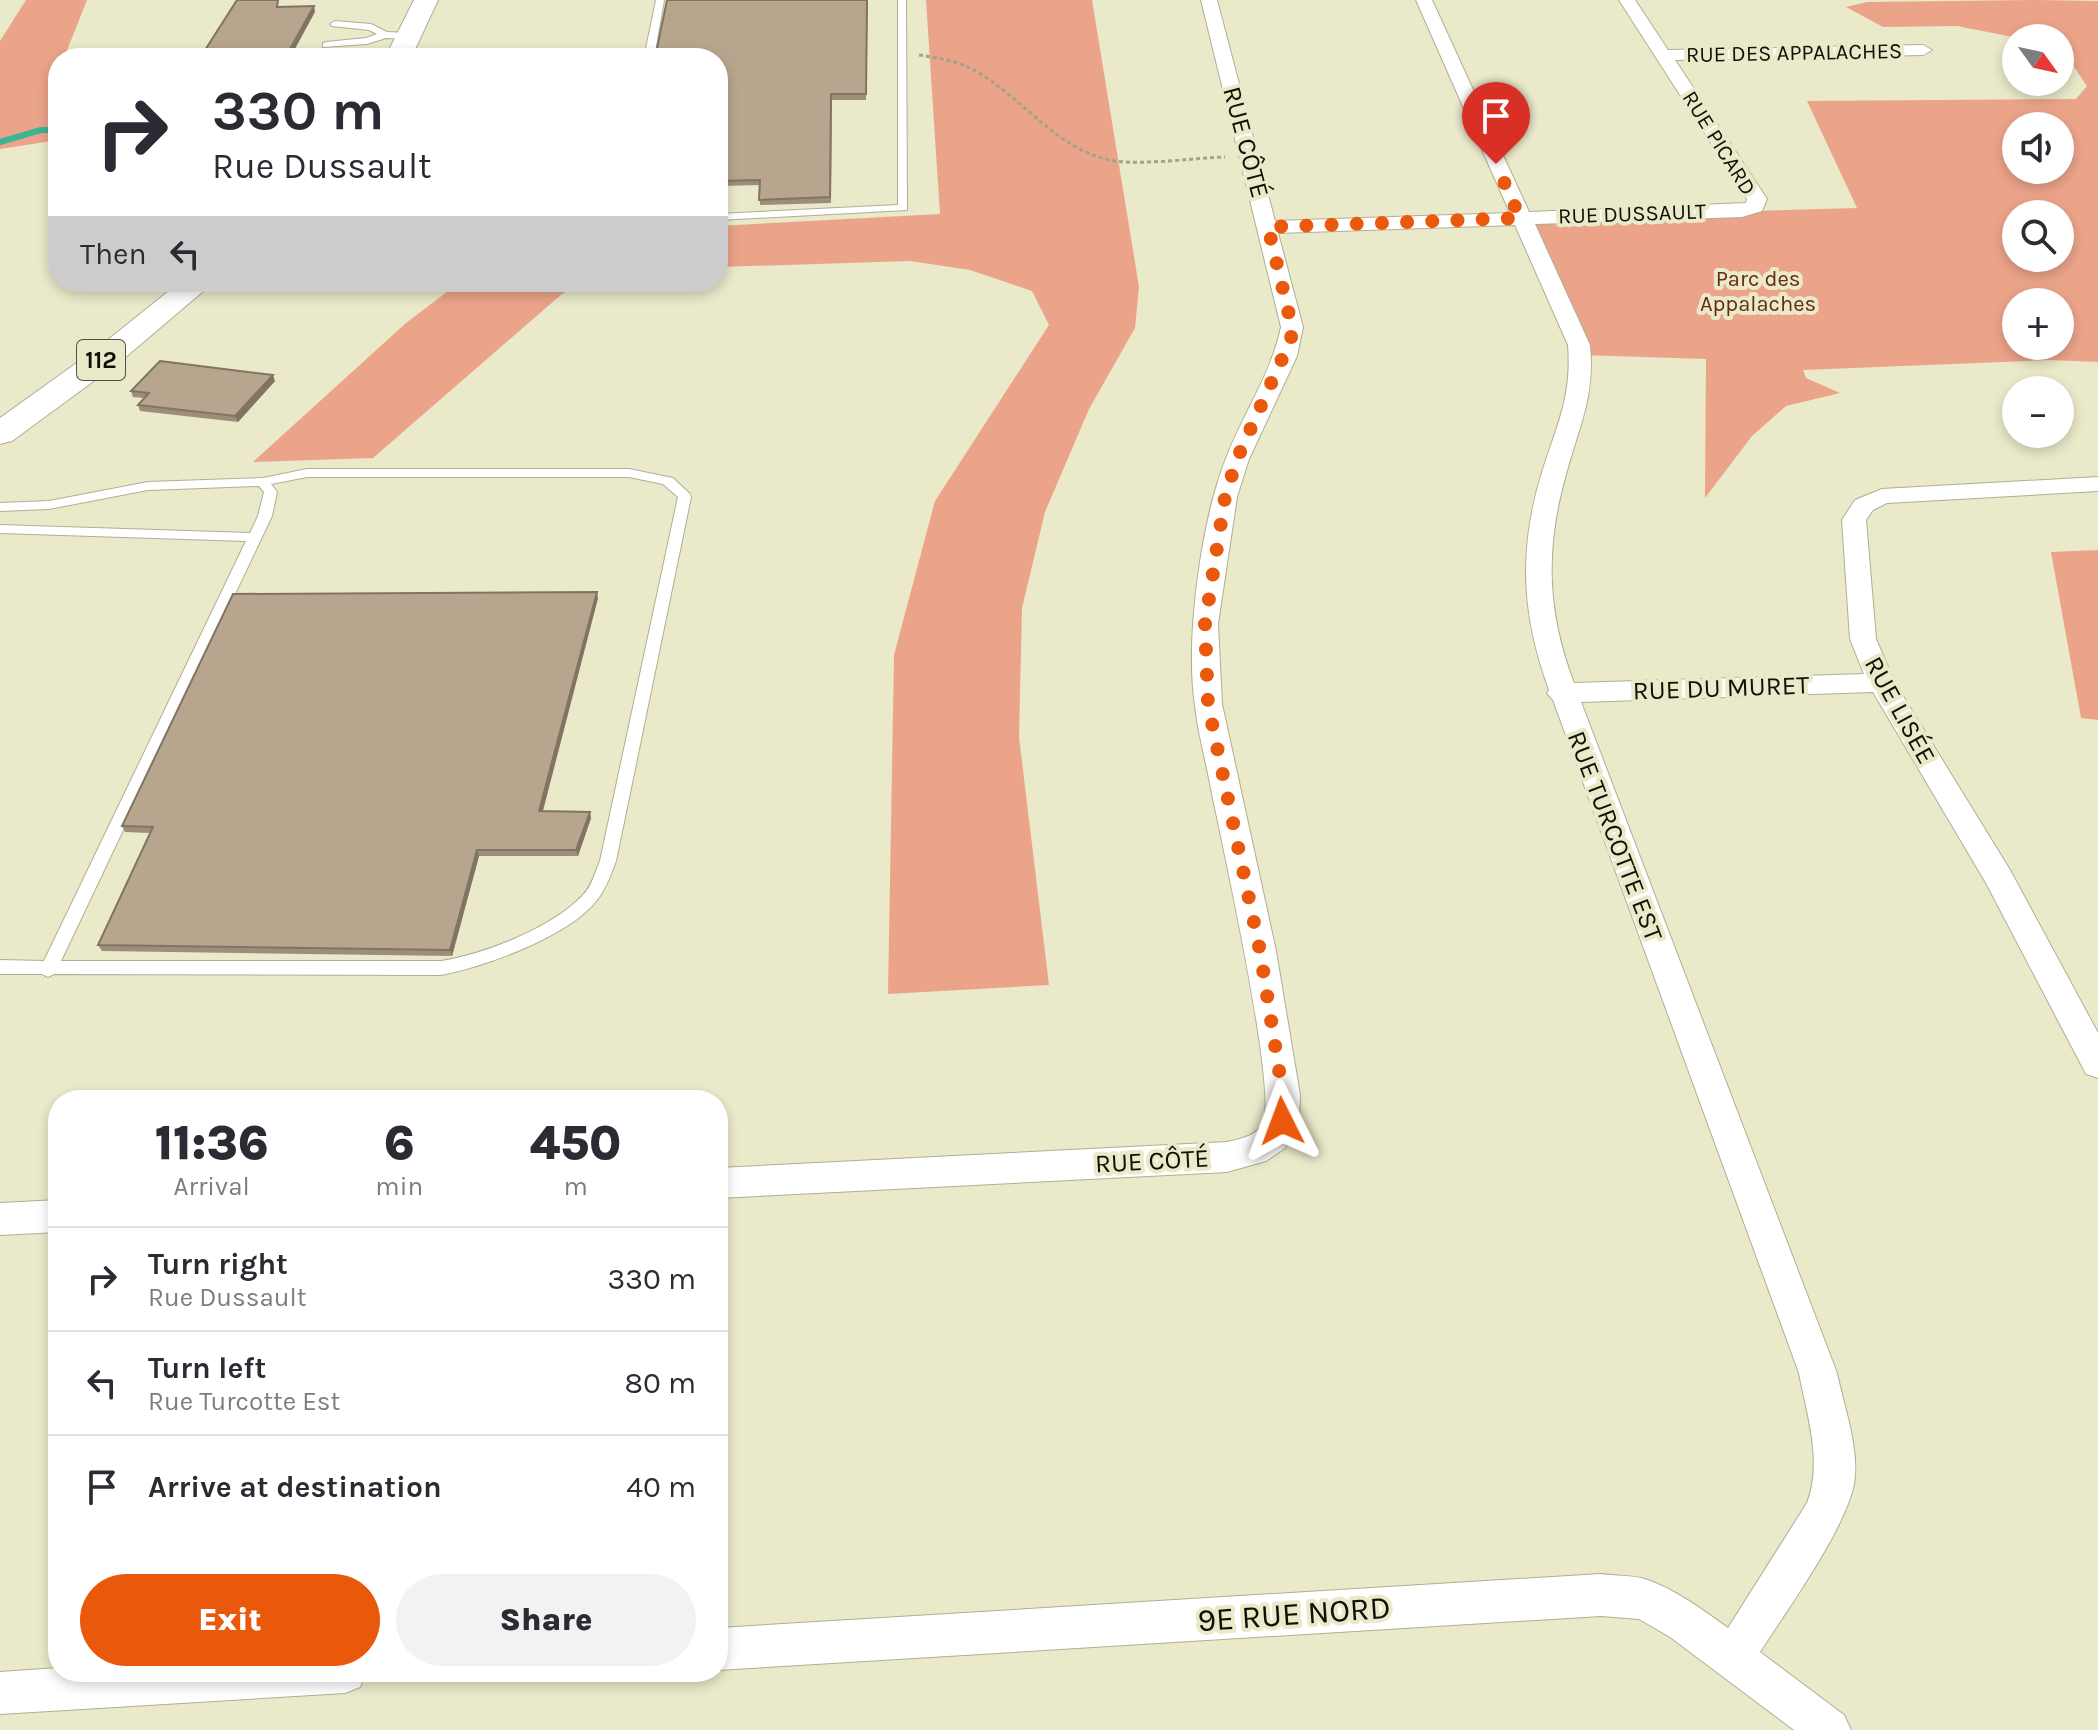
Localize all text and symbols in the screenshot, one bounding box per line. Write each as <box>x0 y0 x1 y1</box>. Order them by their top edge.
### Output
north arrow <box>2002 24 2074 96</box>
map controls <box>2002 24 2074 448</box>
street label: RUE DES APPALACHES <box>1686 38 1902 68</box>
text: 330 m <box>212 78 384 143</box>
icon: right <box>80 80 184 184</box>
pin <box>1462 82 1530 164</box>
street label: RUE CÔTÉ <box>1216 83 1277 201</box>
street label: RUE PICARD <box>1677 86 1761 200</box>
icon: arrive <box>1474 94 1518 138</box>
button: sound <box>2002 112 2074 184</box>
text: Rue Dussault <box>212 145 432 187</box>
street label: RUE DUSSAULT <box>1558 198 1706 230</box>
button: search <box>2002 200 2074 272</box>
icon: left <box>163 232 207 276</box>
text: Then <box>80 236 147 272</box>
park label: Parc des Appalaches <box>1700 266 1816 317</box>
button: + <box>2002 288 2074 360</box>
road number: 112 <box>77 340 125 380</box>
button: − <box>2002 376 2074 448</box>
street label: RUE LISÉE <box>1858 650 1943 769</box>
street label: RUE DU MURET <box>1632 669 1810 707</box>
street label: RUE TURCOTTE EST <box>1561 727 1669 945</box>
position arrow <box>1240 1079 1324 1163</box>
text: 11:36 <box>155 1115 269 1171</box>
text: 6 <box>384 1115 415 1171</box>
text: 450 <box>530 1115 621 1171</box>
street label: RUE CÔTÉ <box>1094 1142 1210 1179</box>
text: Arrival <box>174 1171 250 1202</box>
text: min <box>375 1171 423 1202</box>
text: m <box>563 1171 588 1202</box>
text: Turn right <box>148 1246 288 1282</box>
icon: right <box>80 1257 124 1301</box>
text: 330 m <box>608 1261 696 1297</box>
text: Rue Dussault <box>148 1282 307 1313</box>
text: Turn left <box>148 1350 266 1386</box>
icon: left <box>80 1361 124 1405</box>
text: 80 m <box>625 1365 696 1401</box>
text: Rue Turcotte Est <box>148 1386 340 1417</box>
icon: arrive <box>80 1465 124 1509</box>
text: Arrive at destination <box>148 1469 442 1505</box>
text: 40 m <box>626 1469 696 1505</box>
button: Exit <box>80 1574 380 1666</box>
button: Share <box>396 1574 696 1666</box>
street label: 9E RUE NORD <box>1196 1589 1392 1639</box>

